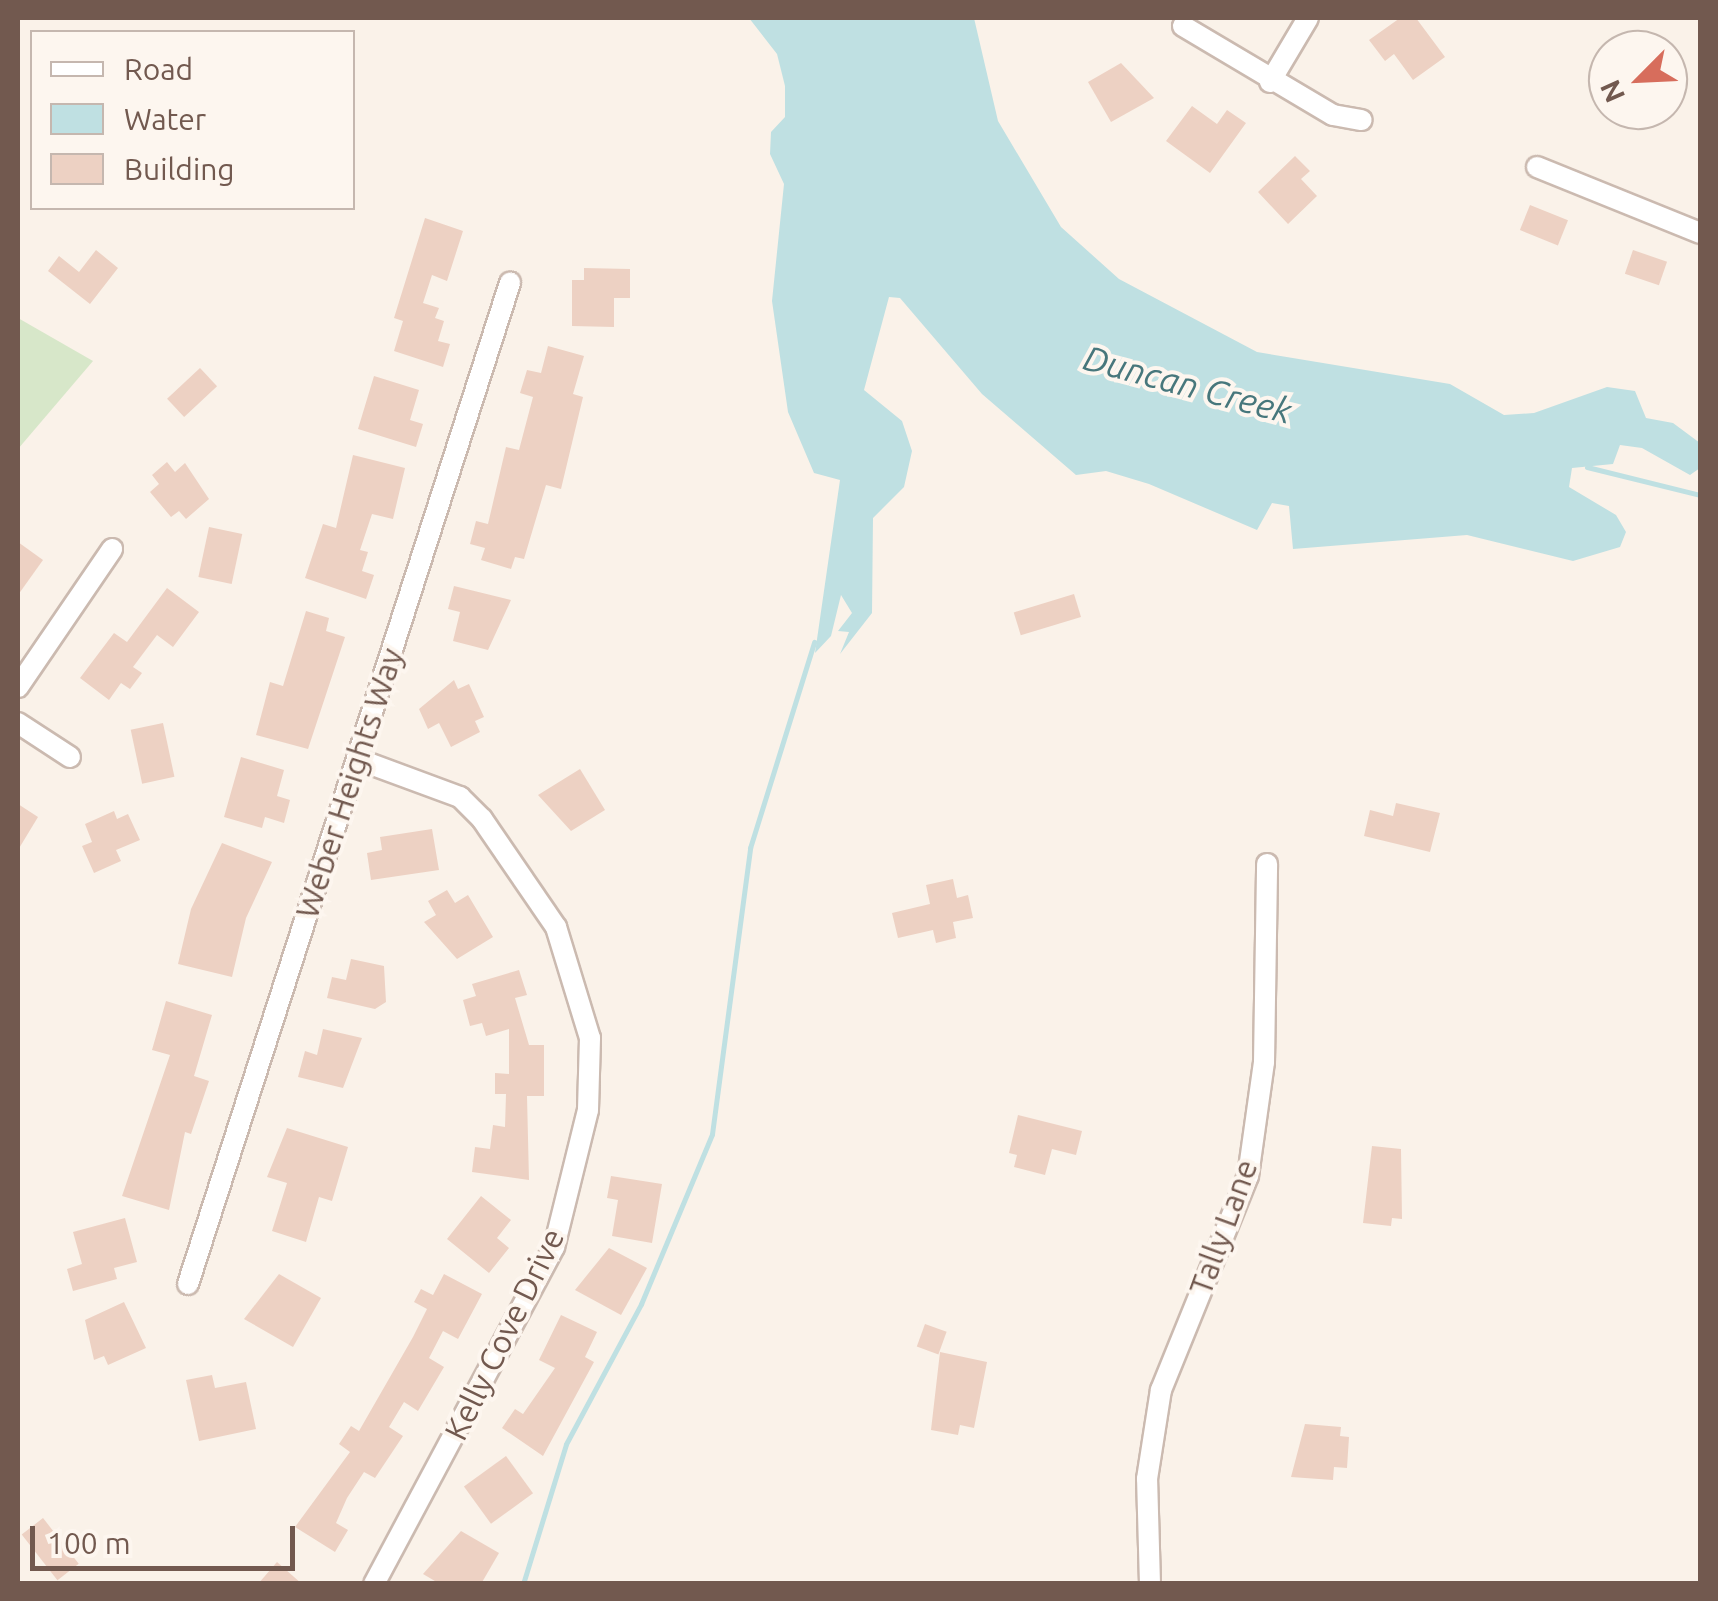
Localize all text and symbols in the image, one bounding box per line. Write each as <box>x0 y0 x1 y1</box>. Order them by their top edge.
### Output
legend <box>30 30 355 210</box>
north arrow <box>1588 30 1688 130</box>
text: Road <box>124 52 193 86</box>
text: N <box>1594 76 1630 107</box>
text: Water <box>124 102 206 136</box>
text: Building <box>124 152 235 186</box>
water label: Duncan Creek <box>1079 336 1297 432</box>
street label: Weber Heights Way <box>287 643 411 923</box>
street label: Tally Lane <box>1181 1154 1265 1300</box>
street label: Kelly Cove Drive <box>436 1222 572 1446</box>
scale bar <box>35 1506 300 1568</box>
text: 100 m <box>47 1526 131 1560</box>

